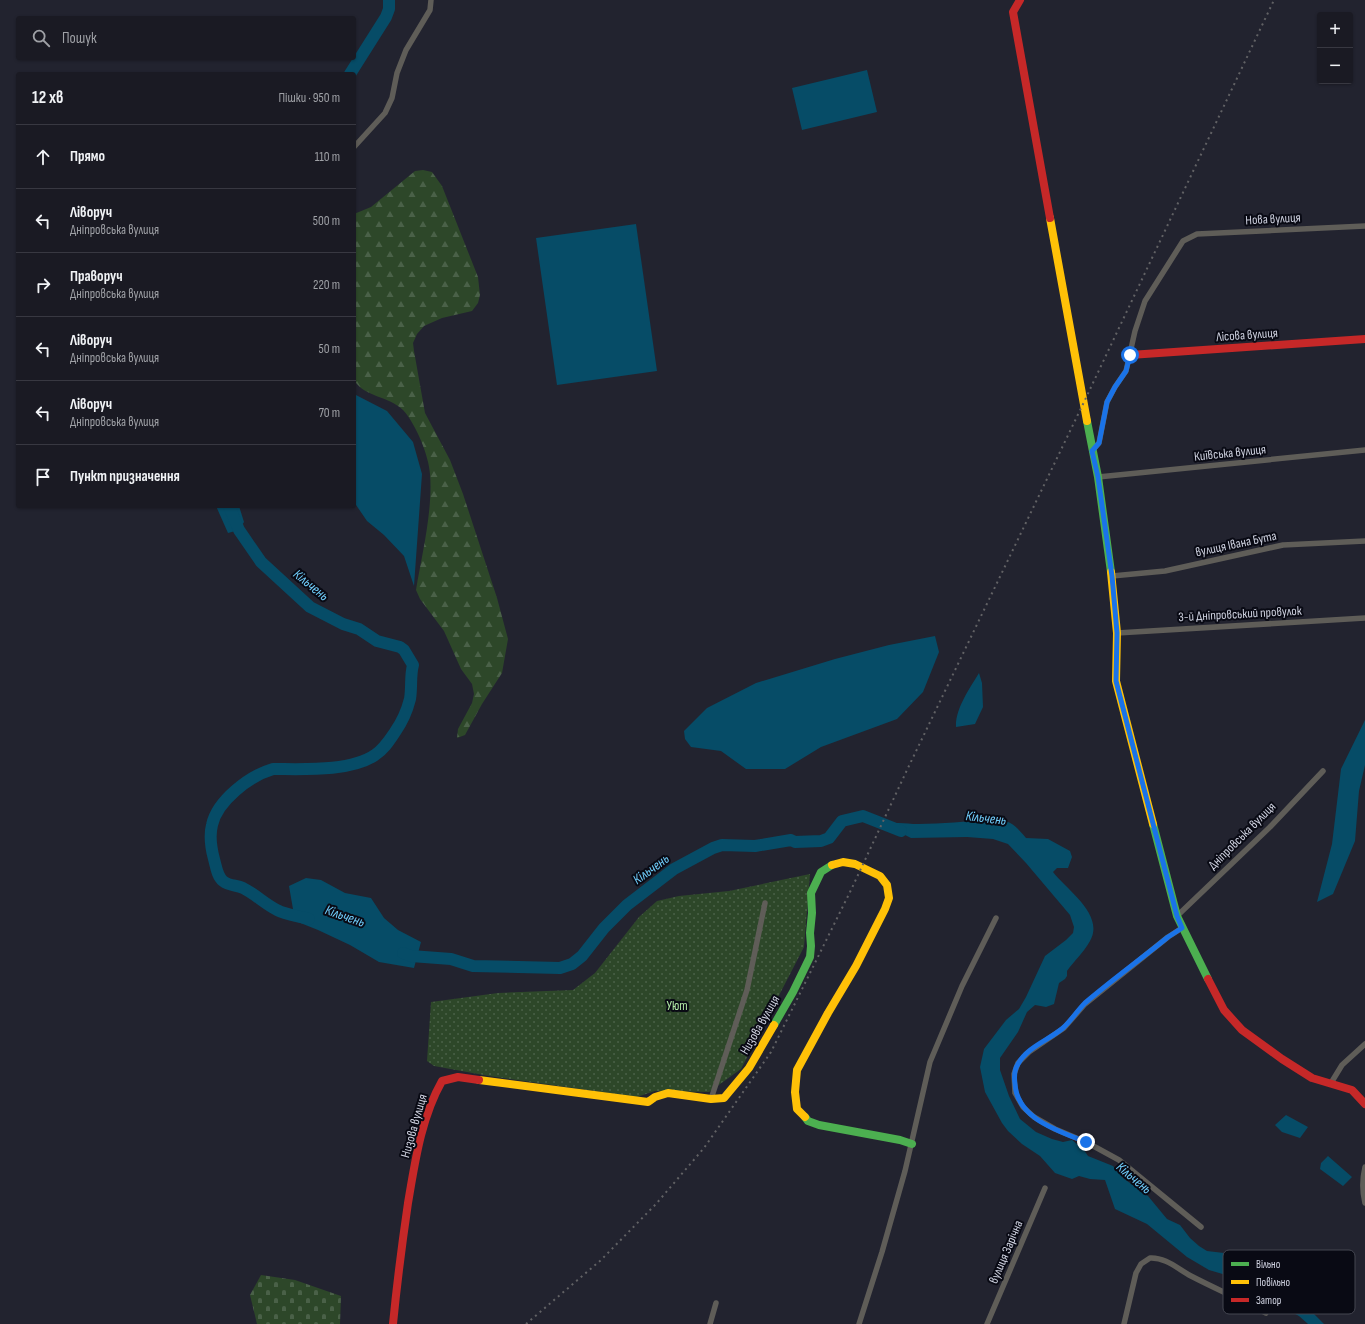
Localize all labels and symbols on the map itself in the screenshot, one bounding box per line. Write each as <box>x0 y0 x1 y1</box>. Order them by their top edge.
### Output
street label: Нова вулиця <box>1245 210 1301 228</box>
street label: Лісова вулиця <box>1215 325 1278 345</box>
route start <box>1121 346 1139 364</box>
street label: Київська вулиця <box>1193 441 1267 465</box>
street label: вулиця Івана Бута <box>1194 528 1278 560</box>
water label: Кільчень <box>290 566 333 605</box>
street label: 3-й Дніпровський провулок <box>1178 603 1302 625</box>
street label: Дніпровська вулиця <box>1205 799 1279 873</box>
water label: Кільчень <box>965 807 1008 829</box>
water label: Кільчень <box>629 850 673 888</box>
water label: Кільчень <box>323 901 368 931</box>
street label: Низова вулиця <box>737 993 783 1057</box>
park label: Уют <box>666 998 688 1014</box>
street label: Низова вулиця <box>397 1092 431 1160</box>
route end <box>1077 1133 1095 1151</box>
water label: Кільчень <box>1113 1158 1156 1198</box>
street label: вулиця Зарічна <box>986 1218 1026 1286</box>
legend <box>1223 1250 1355 1314</box>
text: Вільно <box>1256 1258 1281 1271</box>
text: Повільно <box>1256 1276 1290 1289</box>
text: Затор <box>1256 1294 1281 1307</box>

